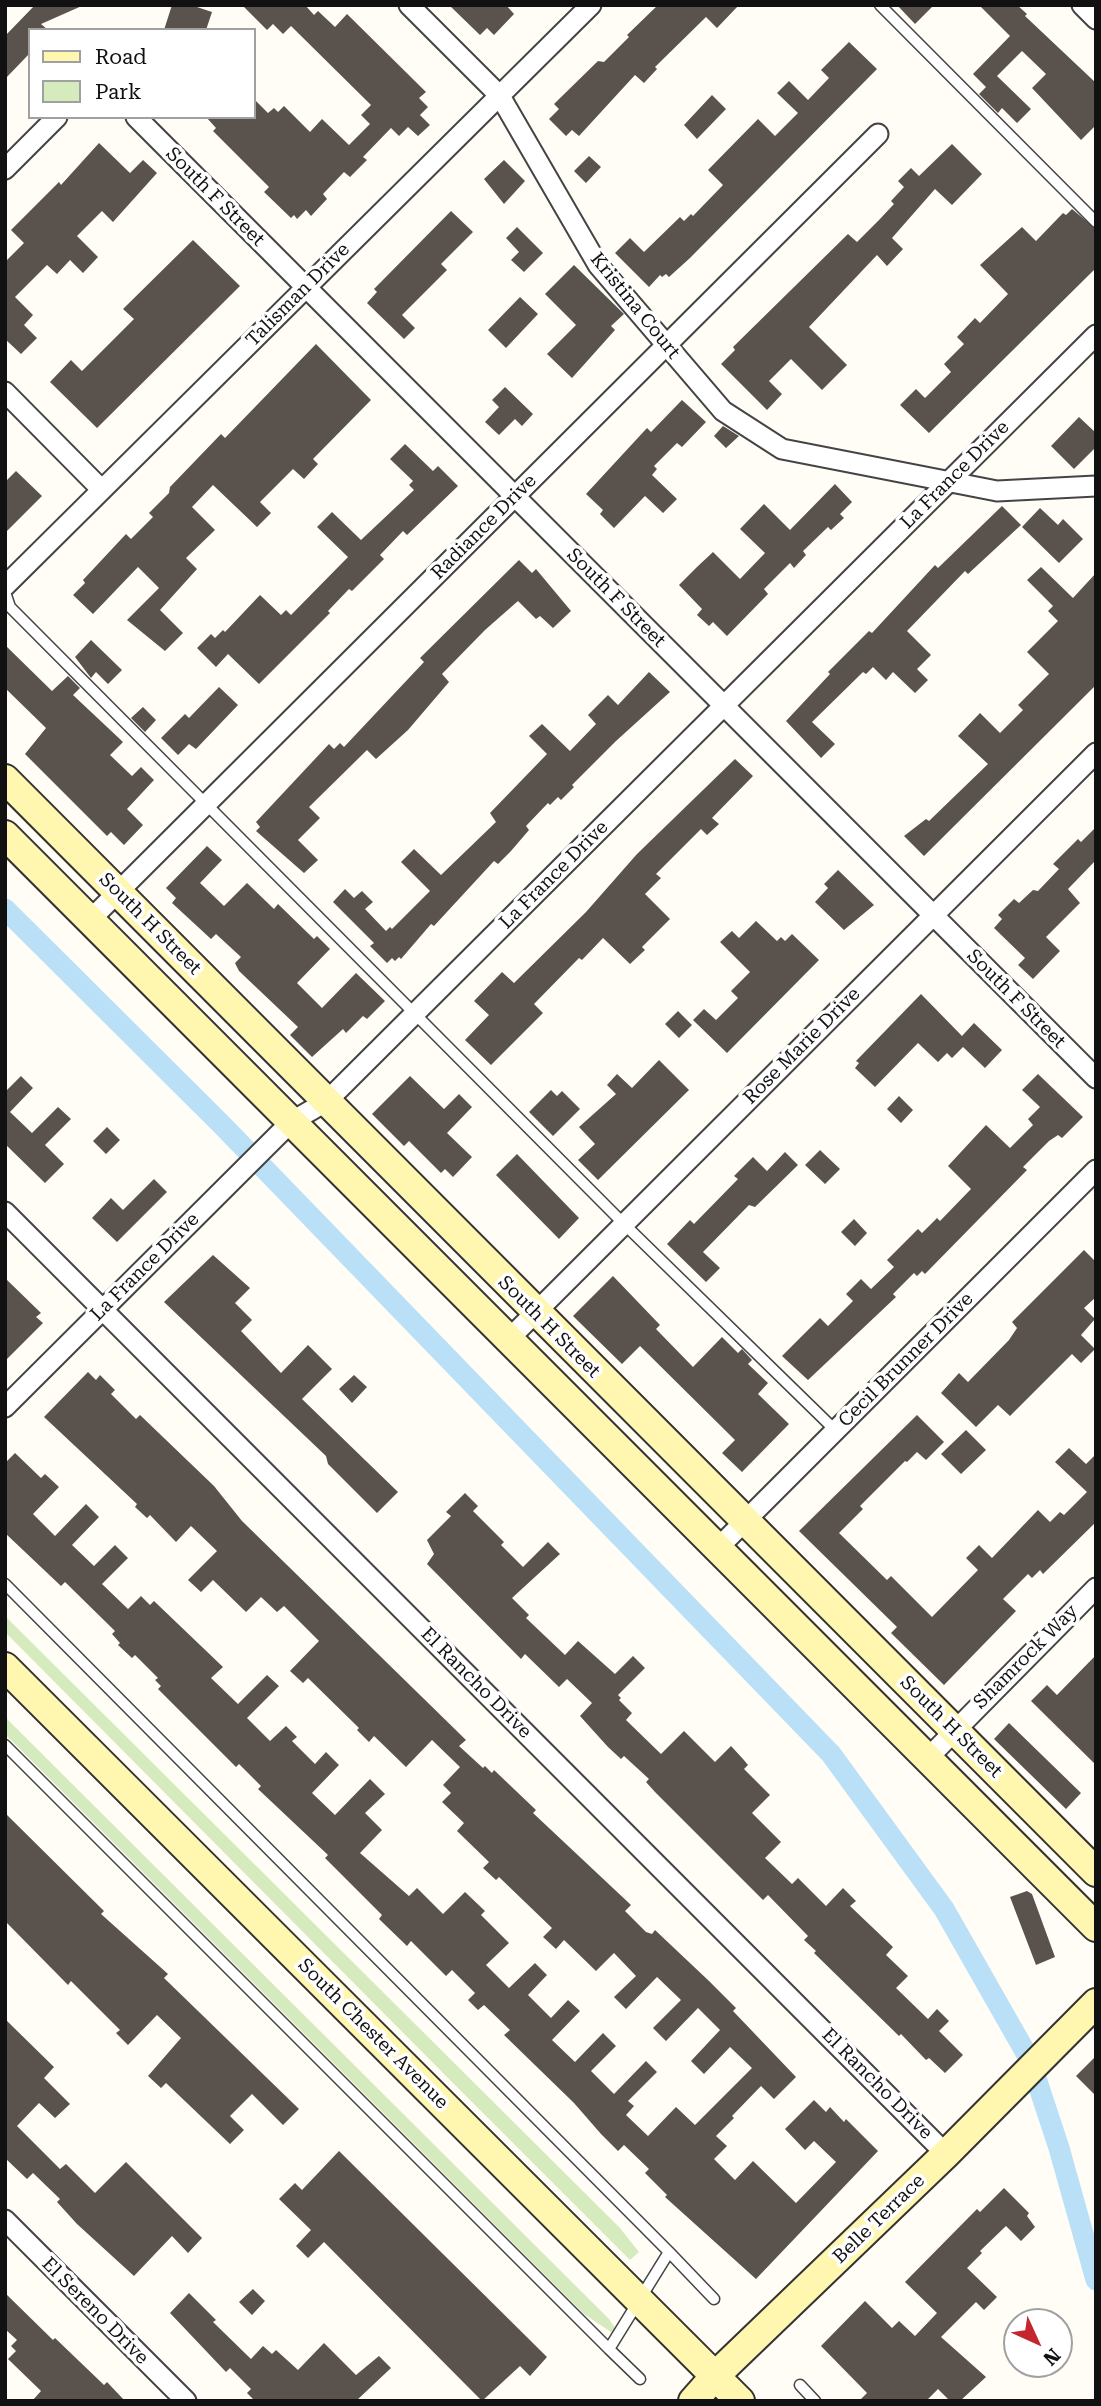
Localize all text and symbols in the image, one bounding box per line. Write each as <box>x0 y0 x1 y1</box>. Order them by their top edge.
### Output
legend <box>28 28 256 119</box>
text: Road <box>95 45 147 69</box>
text: Park <box>95 80 141 104</box>
street label: South F Street <box>161 143 269 251</box>
street label: Talisman Drive <box>241 238 355 352</box>
street label: Kristina Court <box>585 248 685 364</box>
street label: La France Drive <box>896 416 1014 534</box>
street label: Radiance Drive <box>427 470 541 584</box>
street label: South F Street <box>562 544 670 652</box>
street label: La France Drive <box>495 816 613 934</box>
street label: South H Street <box>94 868 206 980</box>
street label: South F Street <box>962 945 1070 1053</box>
street label: Rose Marie Drive <box>739 983 865 1109</box>
street label: La France Drive <box>86 1208 204 1326</box>
street label: South H Street <box>493 1271 605 1383</box>
street label: Cecil Brunner Drive <box>834 1288 978 1432</box>
street label: Shamrock Way <box>969 1600 1083 1714</box>
street label: El Rancho Drive <box>416 1623 536 1743</box>
street label: South H Street <box>895 1671 1007 1783</box>
street label: South Chester Avenue <box>293 1954 453 2114</box>
street label: El Rancho Drive <box>817 2024 937 2144</box>
street label: Belle Terrace <box>828 2170 930 2268</box>
street label: El Sereno Drive <box>37 2253 153 2369</box>
north arrow <box>1003 2308 1073 2378</box>
text: N <box>1038 2343 1065 2370</box>

